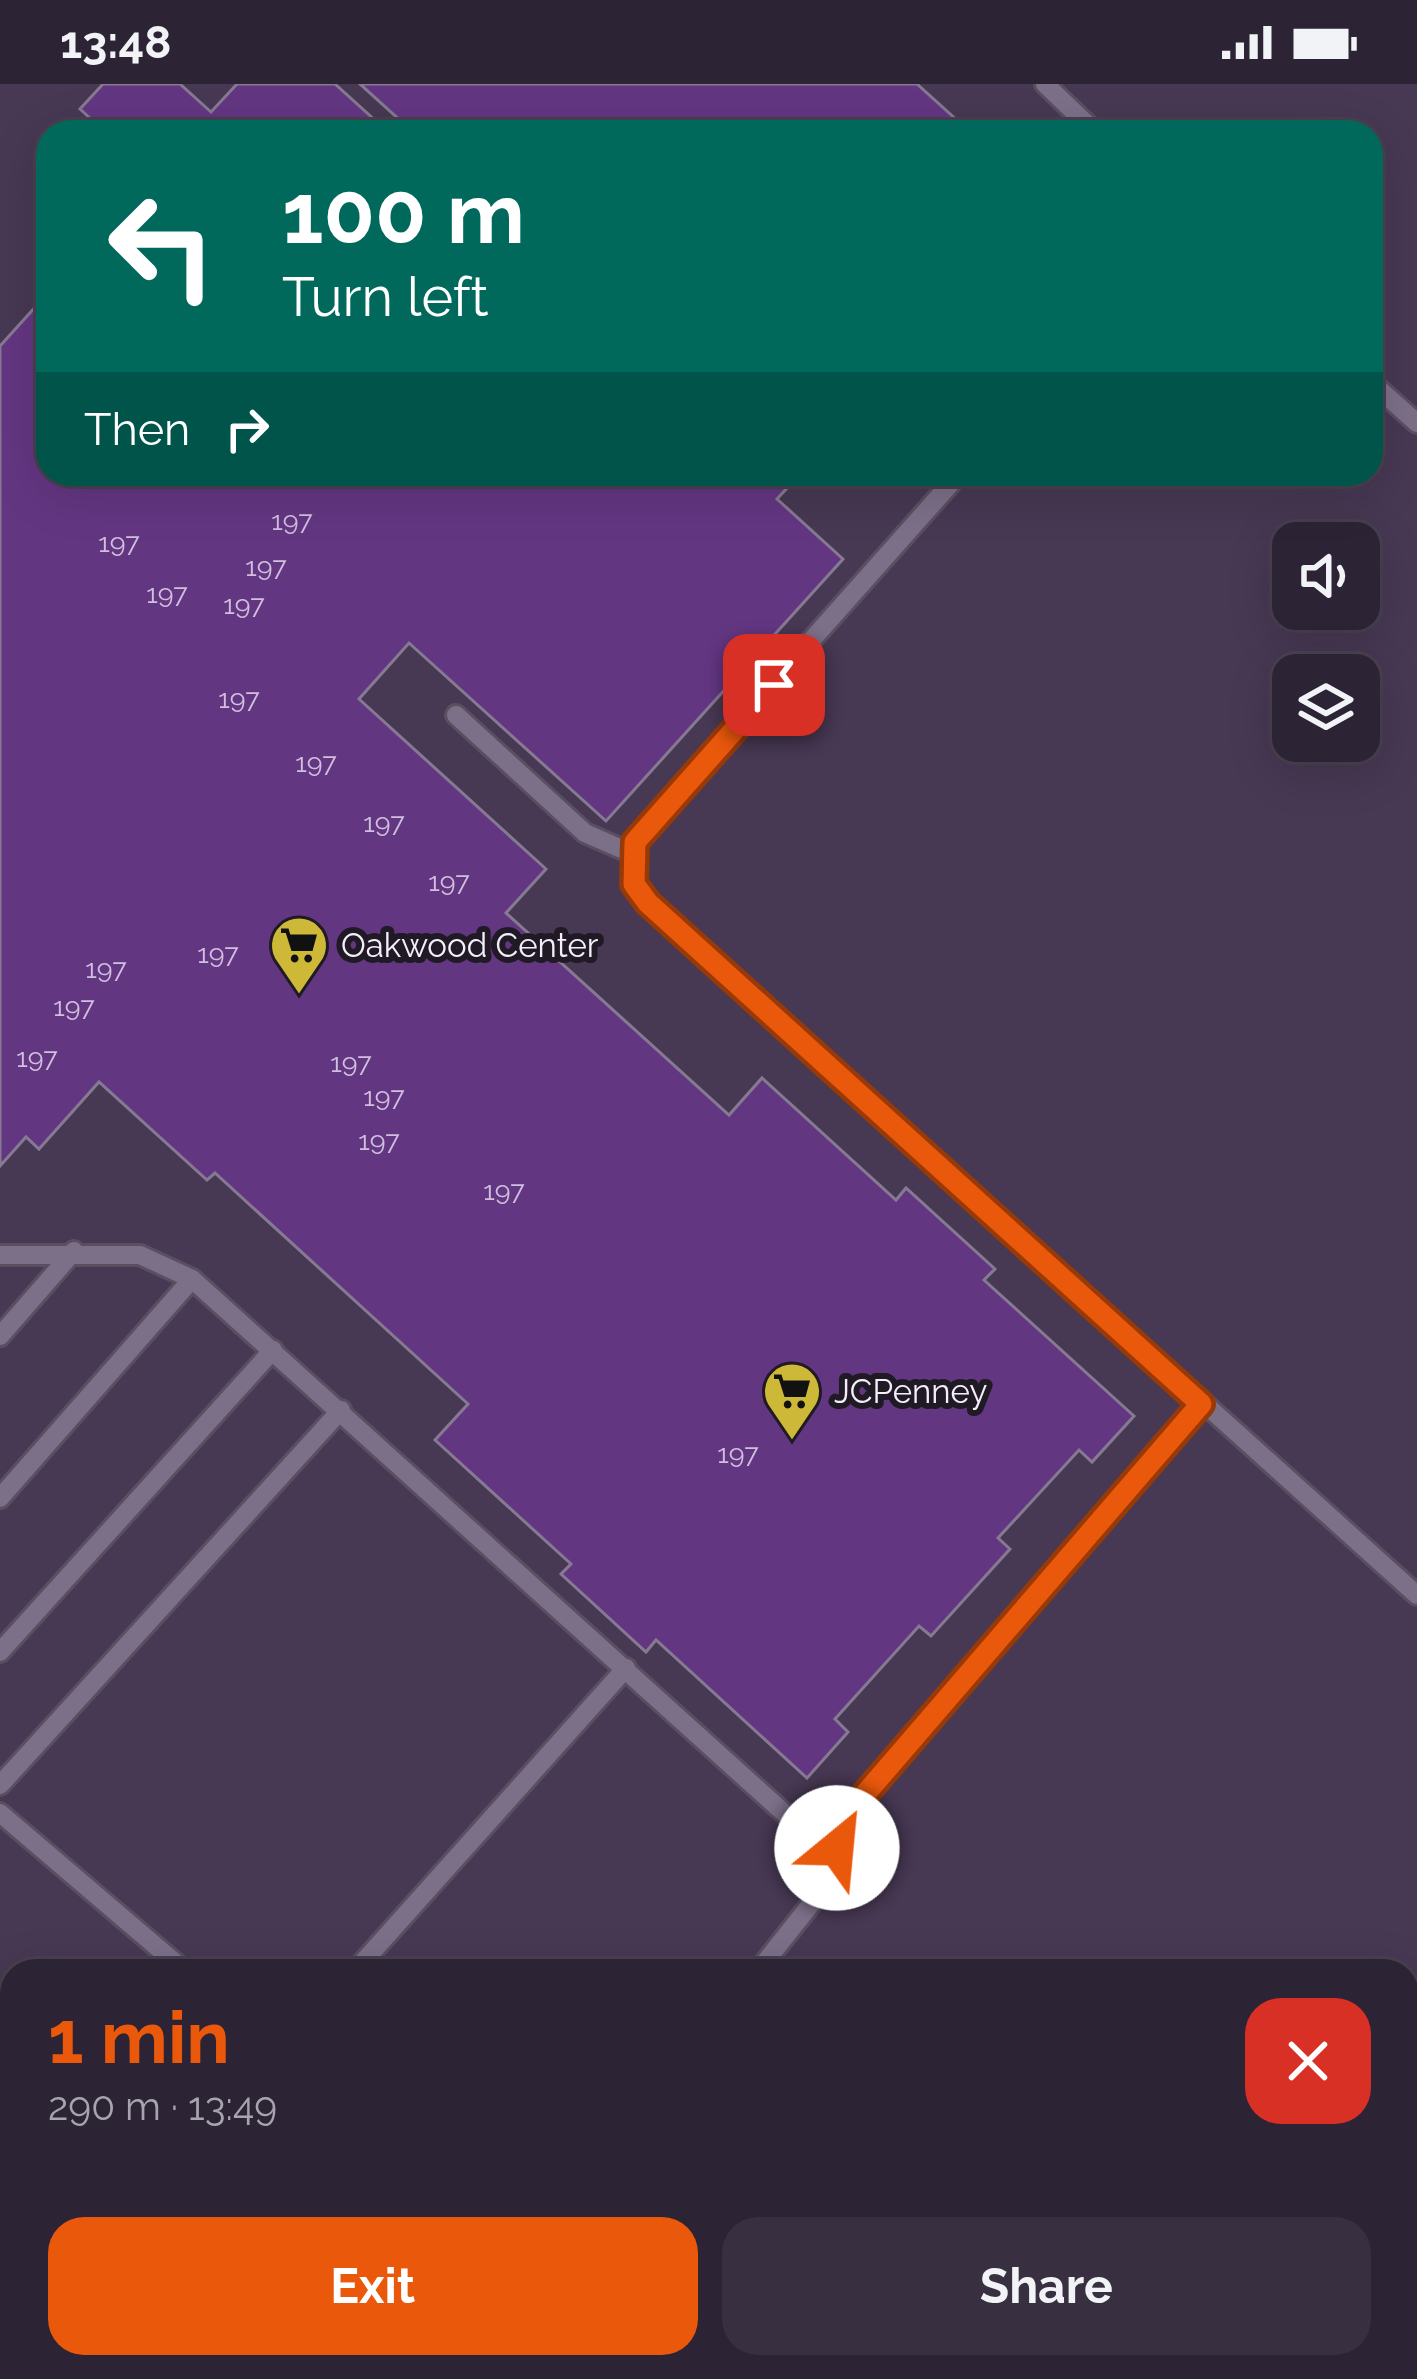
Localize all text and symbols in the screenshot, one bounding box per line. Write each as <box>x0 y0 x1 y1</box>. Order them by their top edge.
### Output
text: 13:48 <box>60 16 171 69</box>
text: 100 m <box>282 164 525 263</box>
icon: left <box>84 168 240 324</box>
text: Turn left <box>282 265 489 329</box>
icon: right <box>214 396 280 462</box>
text: Then <box>84 403 190 456</box>
house number: 197 <box>271 505 313 536</box>
map controls <box>1272 522 1380 762</box>
button: sound <box>1272 522 1380 630</box>
house number: 197 <box>98 527 140 558</box>
house number: 197 <box>245 551 287 582</box>
house number: 197 <box>146 578 188 609</box>
house number: 197 <box>223 589 265 620</box>
pin <box>723 634 825 736</box>
icon: arrive <box>741 652 807 718</box>
button: layers <box>1272 654 1380 762</box>
house number: 197 <box>218 683 260 714</box>
house number: 197 <box>295 747 337 778</box>
house number: 197 <box>363 807 405 838</box>
house number: 197 <box>428 866 470 897</box>
supermarket icon: Oakwood Center <box>268 914 330 996</box>
place label: Oakwood Center <box>341 926 599 965</box>
house number: 197 <box>197 938 239 969</box>
house number: 197 <box>85 953 127 984</box>
house number: 197 <box>53 991 95 1022</box>
house number: 197 <box>16 1042 58 1073</box>
house number: 197 <box>330 1047 372 1078</box>
house number: 197 <box>363 1081 405 1112</box>
house number: 197 <box>358 1125 400 1156</box>
house number: 197 <box>483 1175 525 1206</box>
supermarket icon: JCPenney <box>761 1360 823 1442</box>
place label: JCPenney <box>834 1372 987 1411</box>
house number: 197 <box>717 1438 759 1469</box>
position arrow <box>774 1785 900 1911</box>
text: 1 min <box>48 1995 230 2080</box>
button: close <box>1245 1998 1371 2124</box>
text: 290 m · 13:49 <box>48 2083 277 2129</box>
button: Exit <box>48 2217 698 2355</box>
button: Share <box>722 2217 1371 2355</box>

